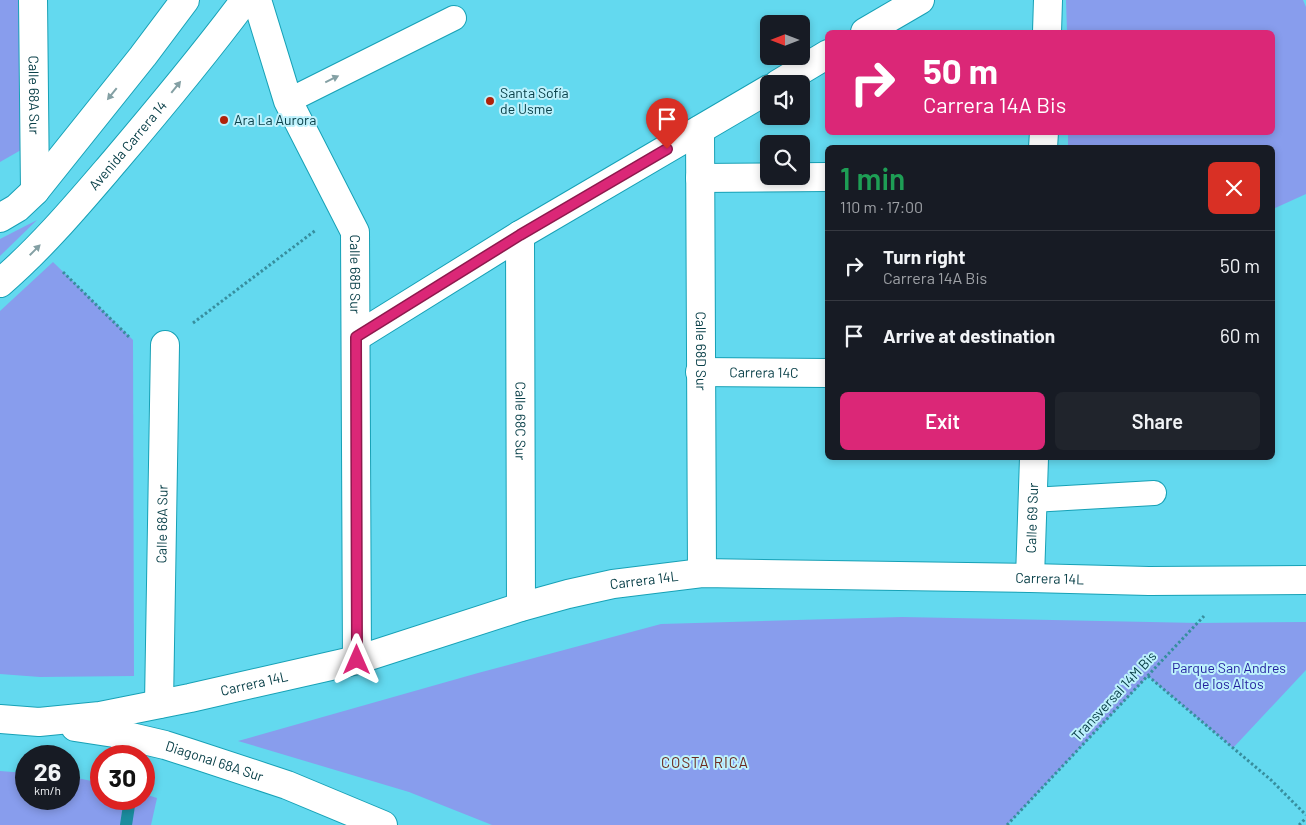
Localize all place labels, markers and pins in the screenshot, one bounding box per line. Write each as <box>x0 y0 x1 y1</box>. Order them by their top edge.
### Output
place label: Santa Sofía de Usme <box>500 84 569 117</box>
marker: Santa Sofía de Usme <box>484 95 496 107</box>
pin <box>646 98 688 149</box>
place label: Ara La Aurora <box>234 111 316 128</box>
marker: Ara La Aurora <box>218 114 230 126</box>

